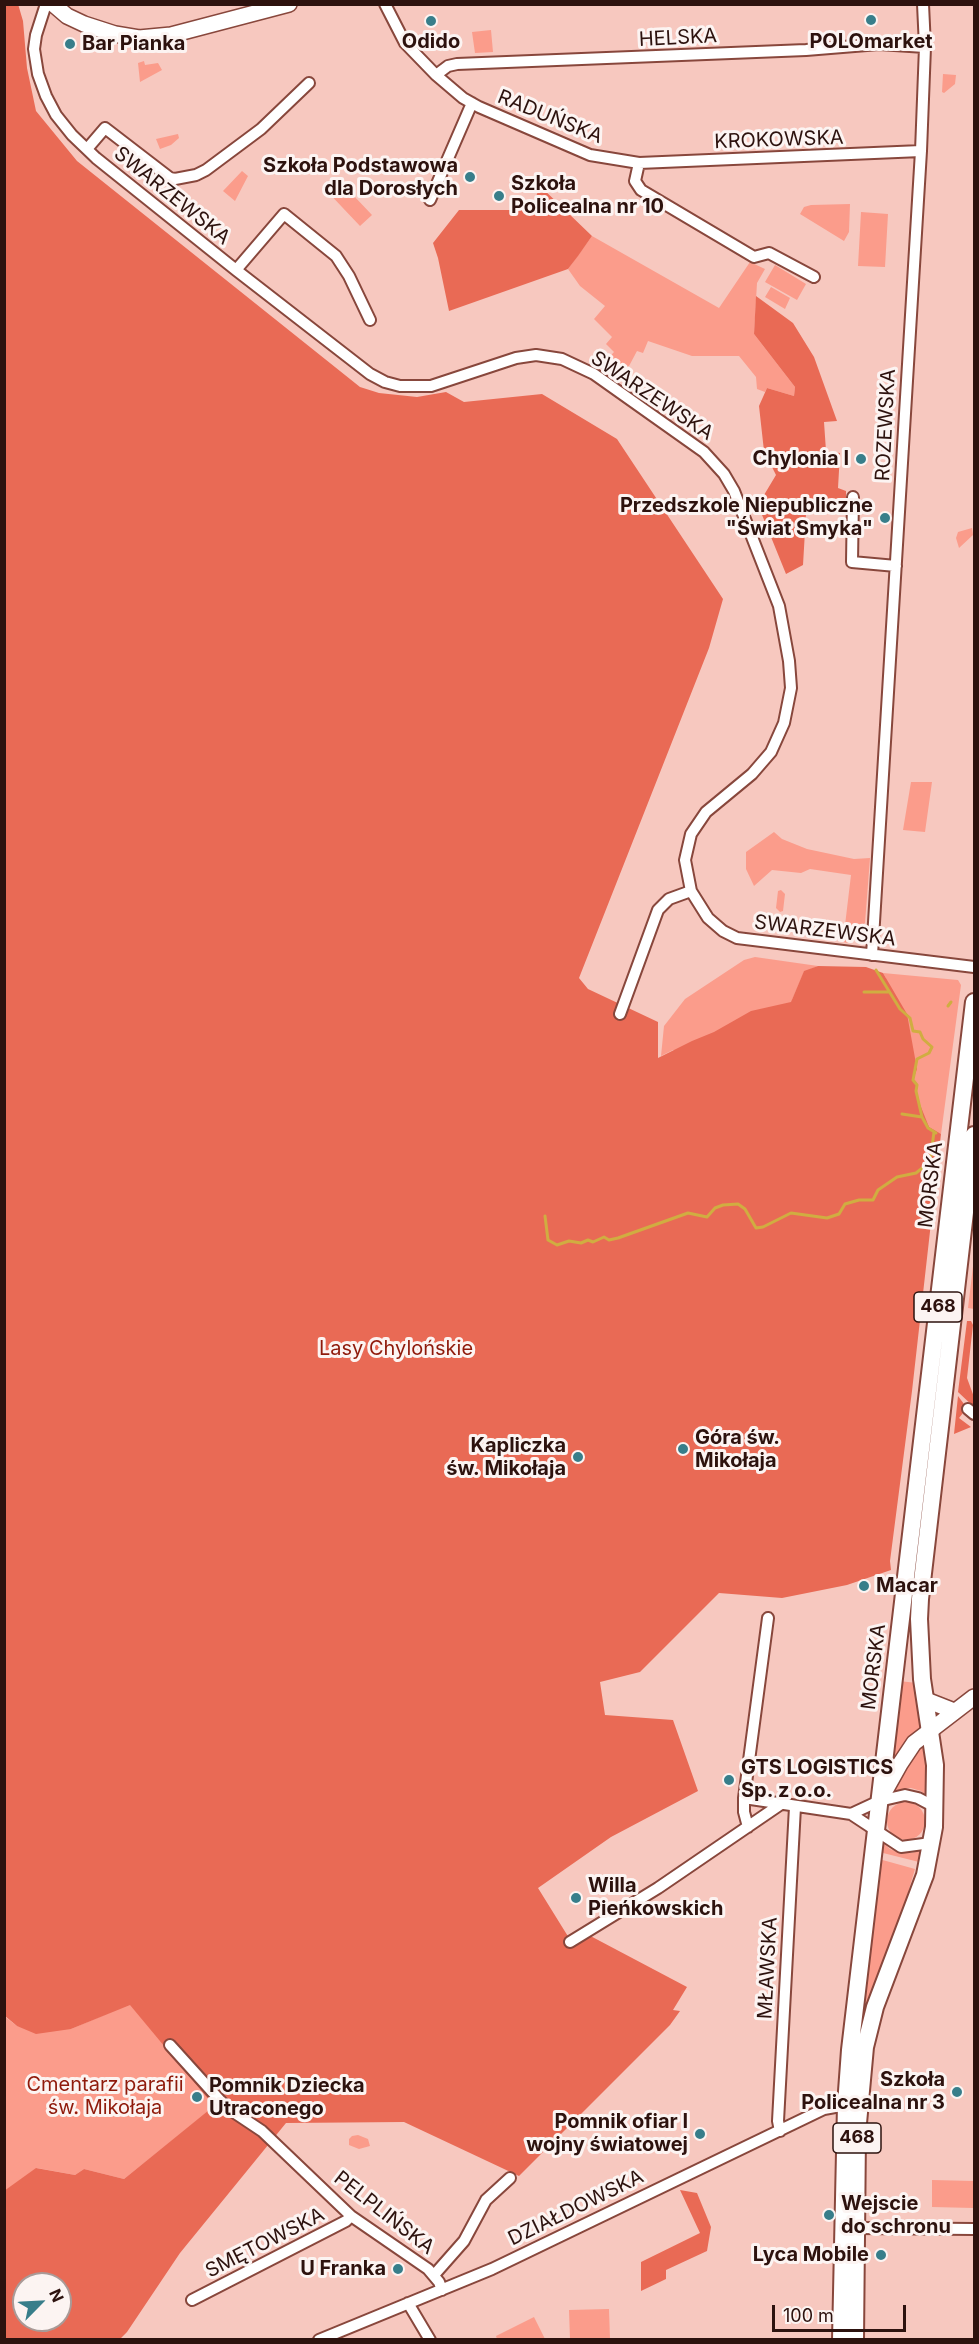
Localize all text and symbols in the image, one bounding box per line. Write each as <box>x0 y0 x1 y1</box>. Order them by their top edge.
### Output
marker: POLOmarket <box>864 13 878 27</box>
marker: Odido <box>424 14 438 28</box>
street label: HELSKA <box>638 24 718 52</box>
place label: Odido <box>402 30 460 54</box>
place label: POLOmarket <box>809 30 933 54</box>
place label: Bar Pianka <box>82 32 185 56</box>
marker: Bar Pianka <box>63 37 77 51</box>
street label: RADUŃSKA <box>494 85 606 149</box>
street label: KROKOWSKA <box>714 126 844 154</box>
street label: SWARZEWSKA <box>109 142 235 250</box>
place label: Szkoła Podstawowa dla Dorosłych <box>263 154 458 201</box>
marker: Szkoła Podstawowa dla Dorosłych <box>463 170 477 184</box>
place label: Szkoła Policealna nr 10 <box>511 172 664 219</box>
marker: Szkoła Policealna nr 10 <box>492 189 506 203</box>
street label: SWARZEWSKA <box>586 346 718 446</box>
street label: ROZEWSKA <box>871 368 901 482</box>
place label: Chylonia I <box>752 447 849 471</box>
marker: Chylonia I <box>854 452 868 466</box>
place label: Przedszkole Niepubliczne "Świat Smyka" <box>620 494 873 541</box>
marker: Przedszkole Niepubliczne "Świat Smyka" <box>878 511 892 525</box>
street label: SWARZEWSKA <box>753 910 897 952</box>
street label: MORSKA <box>914 1141 948 1229</box>
road number: 468 <box>914 1292 962 1322</box>
park label: Lasy Chylońskie <box>319 1337 473 1361</box>
place label: Góra św. Mikołaja <box>695 1426 780 1473</box>
place label: Kapliczka św. Mikołaja <box>446 1434 566 1481</box>
marker: Góra św. Mikołaja <box>676 1442 690 1456</box>
marker: Kapliczka św. Mikołaja <box>571 1450 585 1464</box>
place label: Macar <box>876 1574 938 1598</box>
marker: Macar <box>857 1579 871 1593</box>
street label: MORSKA <box>857 1623 891 1711</box>
place label: GTS LOGISTICS Sp. z o.o. <box>741 1756 893 1803</box>
marker: GTS LOGISTICS Sp. z o.o. <box>722 1773 736 1787</box>
place label: Willa Pieńkowskich <box>588 1874 723 1921</box>
marker: Willa Pieńkowskich <box>569 1891 583 1905</box>
street label: MŁAWSKA <box>753 1916 783 2020</box>
place label: Szkoła Policealna nr 3 <box>801 2068 945 2115</box>
park label: Cmentarz parafii św. Mikołaja <box>26 2073 184 2120</box>
place label: Pomnik Dziecka Utraconego <box>209 2074 365 2121</box>
marker: Szkoła Policealna nr 3 <box>950 2085 964 2099</box>
marker: Pomnik Dziecka Utraconego <box>190 2090 204 2104</box>
place label: Pomnik ofiar I wojny światowej <box>526 2110 688 2157</box>
road number: 468 <box>833 2123 881 2153</box>
marker: Pomnik ofiar I wojny światowej <box>693 2127 707 2141</box>
street label: DZIAŁDOWSKA <box>504 2165 648 2251</box>
street label: PELPLIŃSKA <box>329 2166 439 2260</box>
place label: Wejscie do schronu <box>841 2192 951 2239</box>
street label: SMĘTOWSKA <box>202 2203 328 2283</box>
marker: Wejscie do schronu <box>822 2208 836 2222</box>
place label: Lyca Mobile <box>753 2243 869 2267</box>
marker: Lyca Mobile <box>874 2248 888 2262</box>
place label: U Franka <box>300 2257 386 2281</box>
marker: U Franka <box>391 2262 405 2276</box>
north arrow <box>12 2272 72 2332</box>
text: N <box>45 2286 68 2305</box>
scale bar <box>775 2293 908 2331</box>
text: 100 m <box>783 2305 834 2326</box>

